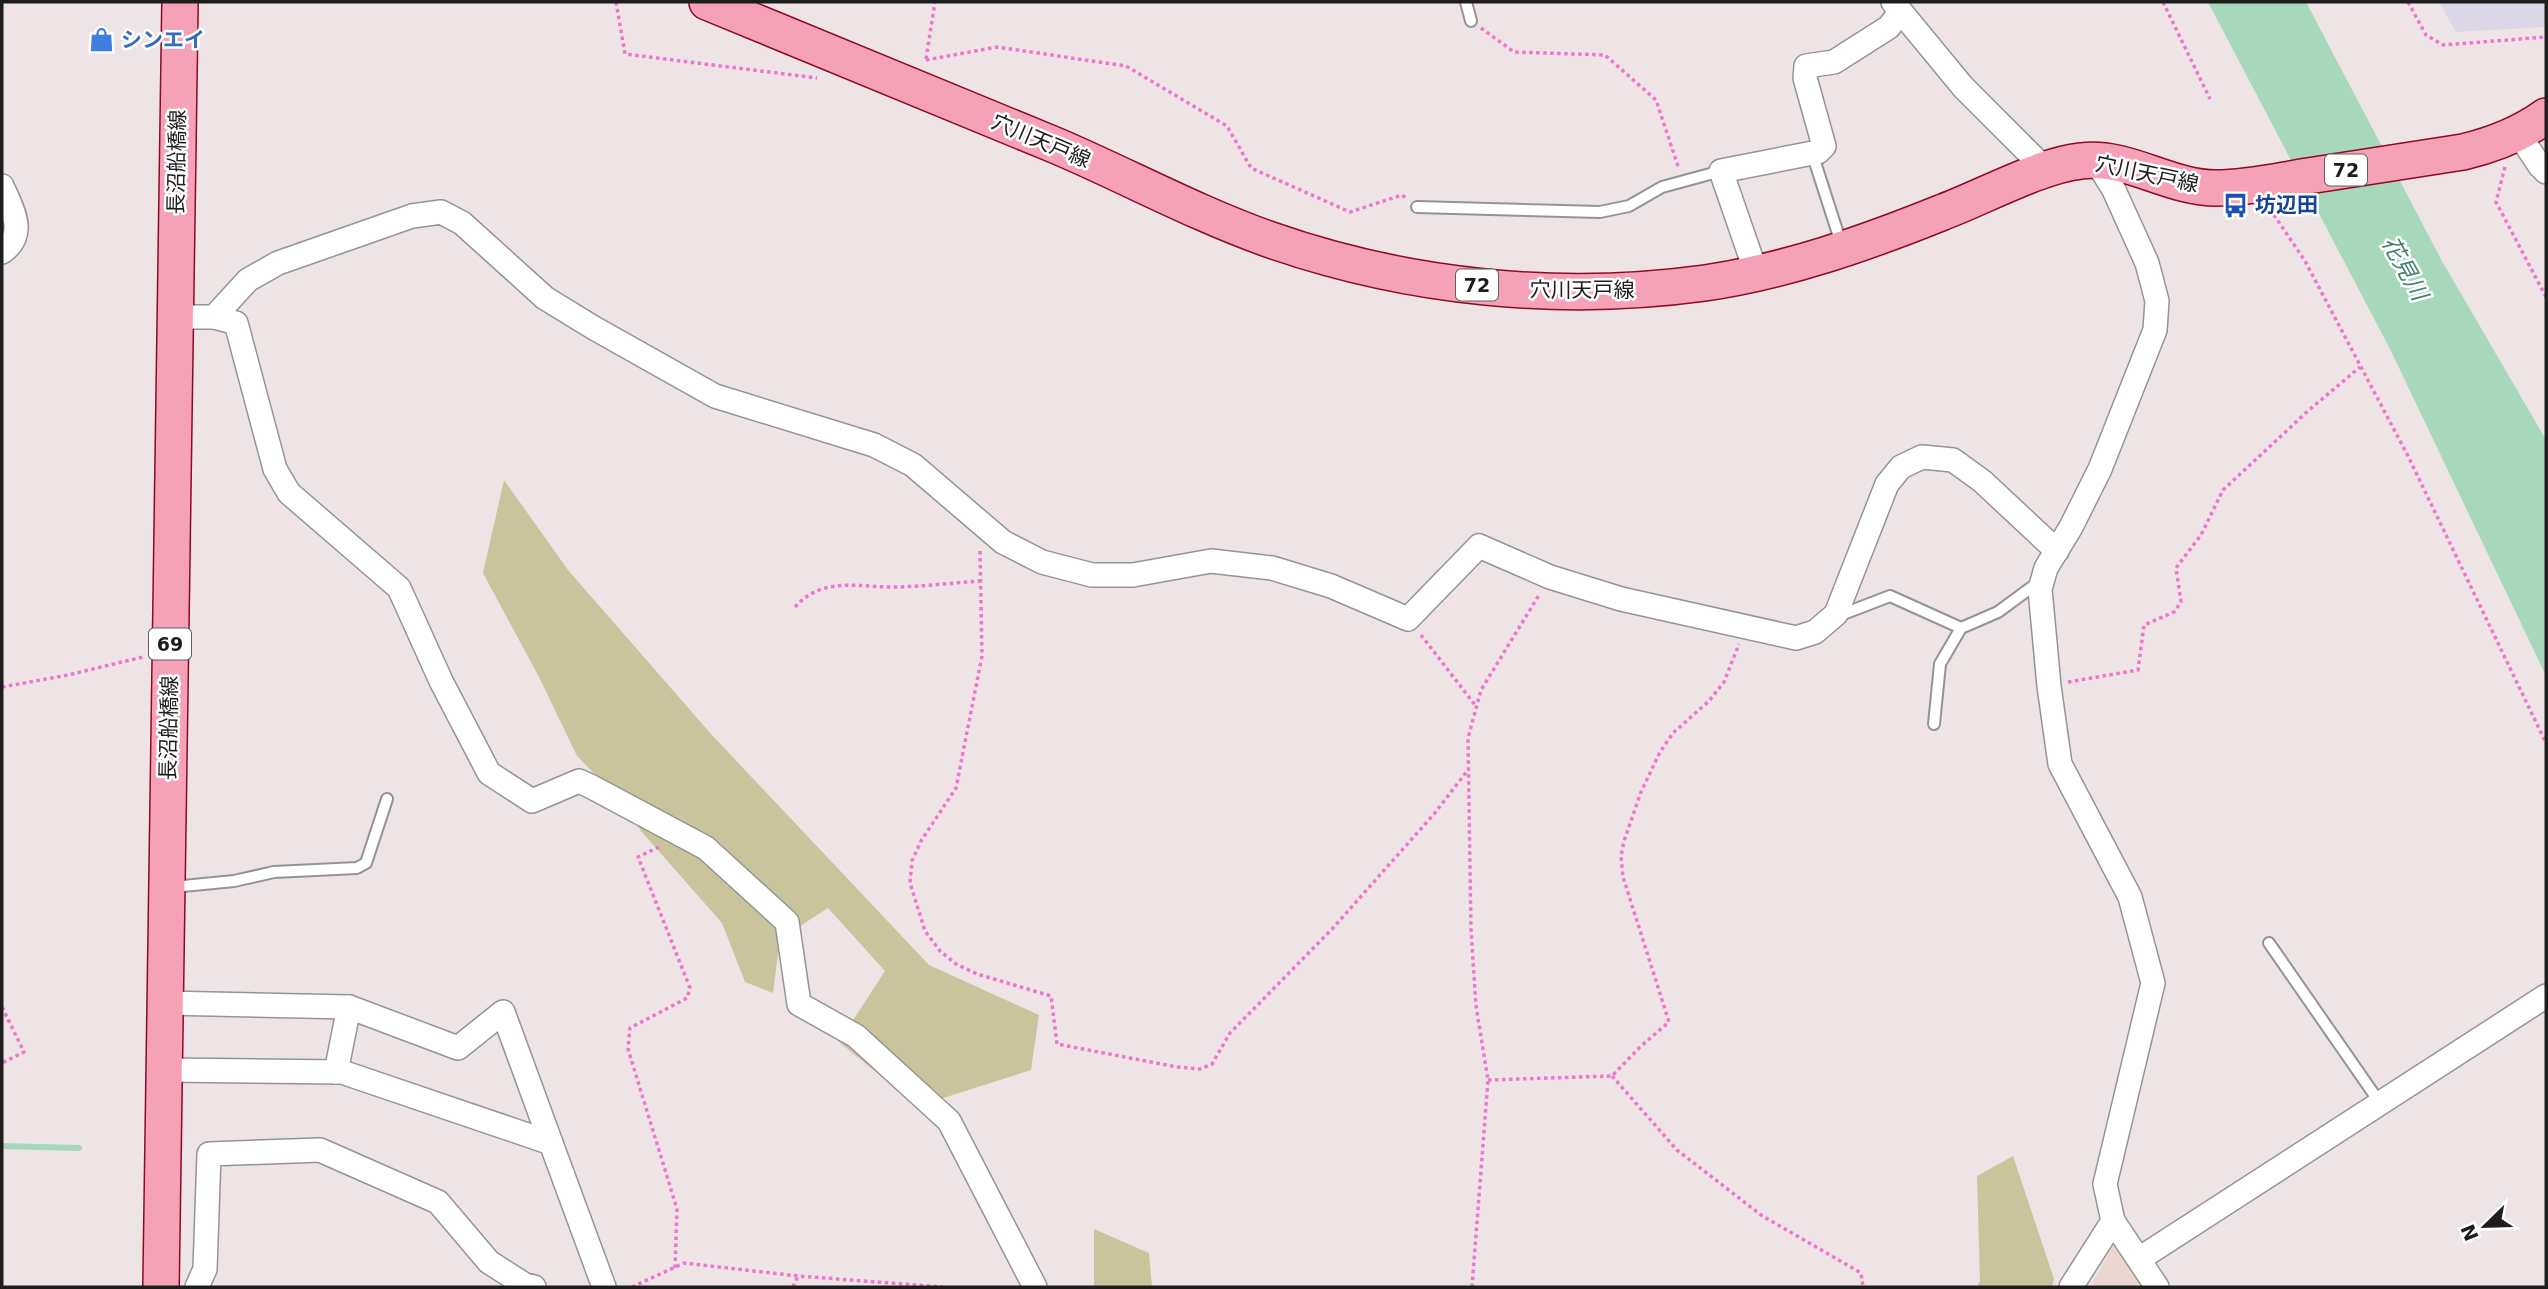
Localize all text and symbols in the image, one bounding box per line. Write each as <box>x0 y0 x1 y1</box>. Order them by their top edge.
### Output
shop icon: シンエイ <box>87 26 115 54</box>
place label: シンエイ <box>121 28 205 52</box>
street label: 長沼船橋線 <box>164 109 190 215</box>
street label: 穴川天戸線 <box>988 109 1094 173</box>
street label: 穴川天戸線 <box>2093 151 2201 197</box>
road number: 72 <box>2325 154 2367 186</box>
bus stop icon: 坊辺田 <box>2221 191 2249 219</box>
place label: 坊辺田 <box>2255 193 2318 217</box>
water label: 花見川 <box>2377 232 2435 307</box>
road number: 72 <box>1456 270 1498 300</box>
street label: 穴川天戸線 <box>1530 278 1635 302</box>
road number: 69 <box>149 628 191 660</box>
street label: 長沼船橋線 <box>156 675 182 781</box>
north arrow <box>2450 1191 2520 1261</box>
text: N <box>2456 1221 2483 1244</box>

